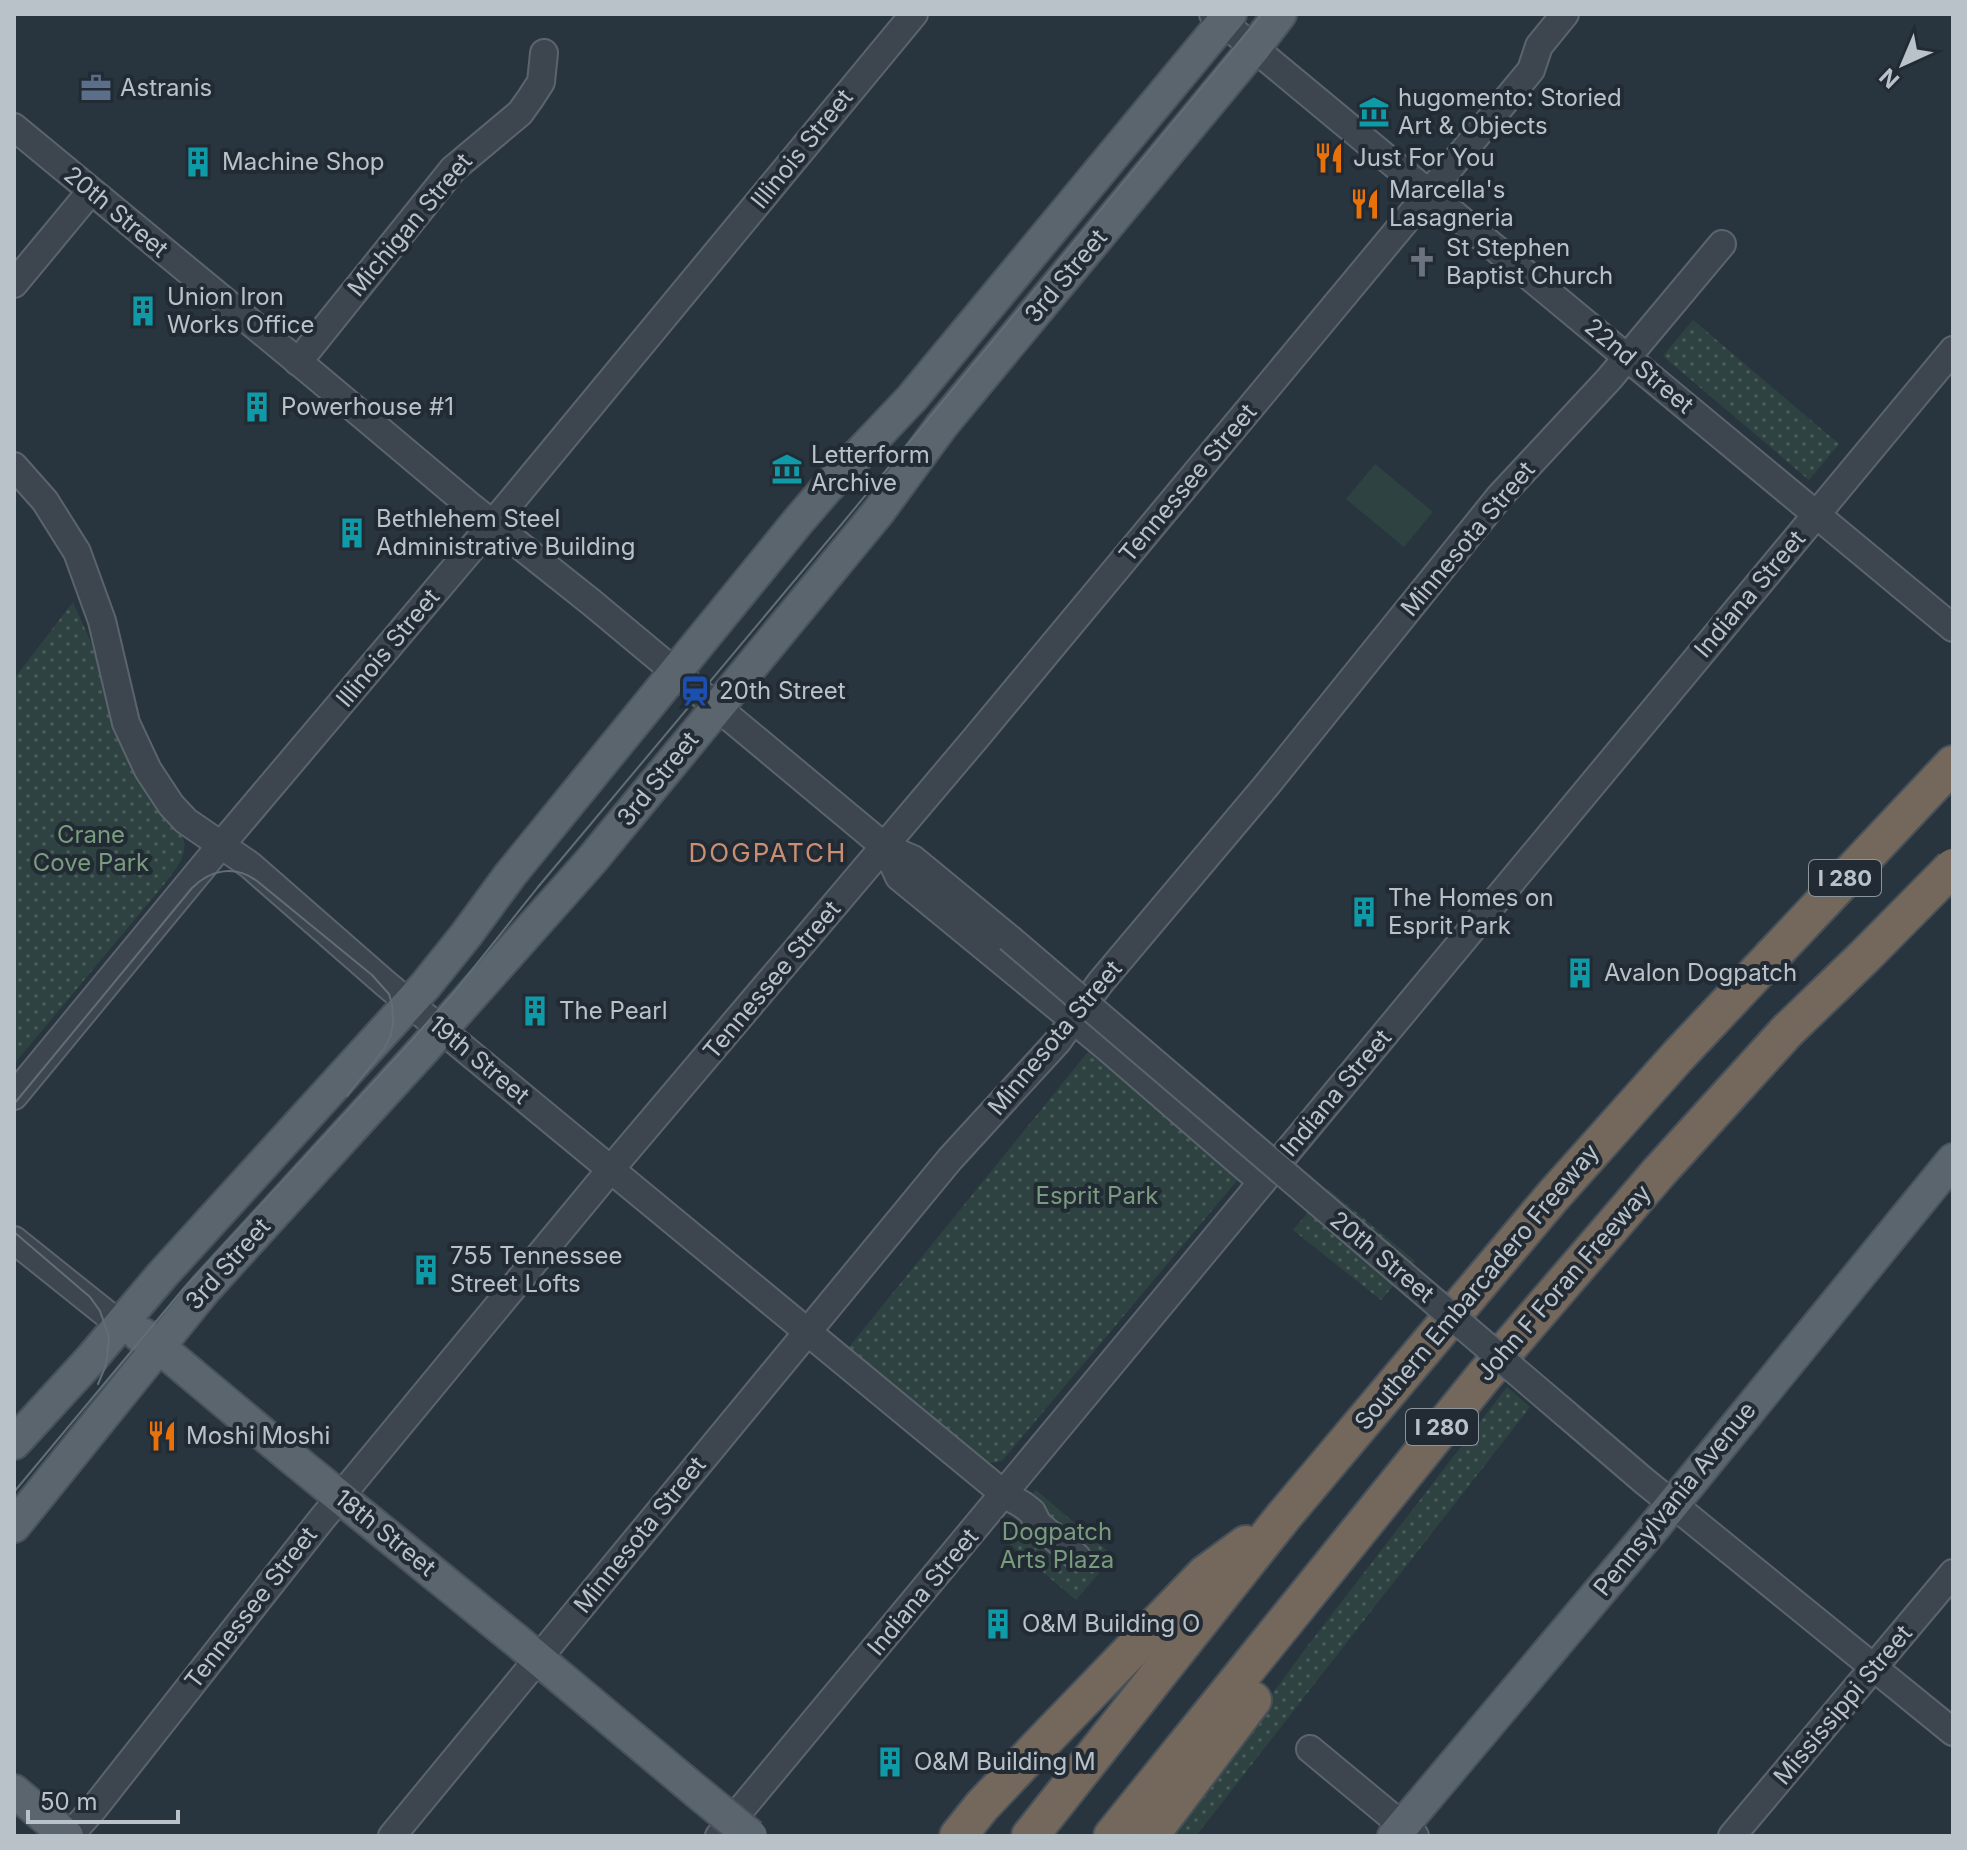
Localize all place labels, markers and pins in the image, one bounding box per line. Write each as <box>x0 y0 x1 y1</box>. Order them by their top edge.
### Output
office icon: Astranis <box>79 71 113 105</box>
place label: Astranis <box>120 73 212 102</box>
place label: hugomento: Storied Art & Objects <box>1398 83 1622 140</box>
museum icon: hugomento: Storied Art & Objects <box>1357 95 1391 129</box>
restaurant icon: Just For You <box>1312 141 1346 175</box>
place label: Just For You <box>1353 143 1495 172</box>
building icon: Machine Shop <box>181 145 215 179</box>
place label: Machine Shop <box>222 147 384 176</box>
place label: Marcella's Lasagneria <box>1389 175 1514 232</box>
restaurant icon: Marcella's Lasagneria <box>1348 187 1382 221</box>
place label: St Stephen Baptist Church <box>1446 233 1613 290</box>
church icon: St Stephen Baptist Church <box>1405 245 1439 279</box>
place label: Union Iron Works Office <box>167 282 315 339</box>
building icon: Union Iron Works Office <box>126 294 160 328</box>
building icon: Powerhouse #1 <box>240 390 274 424</box>
place label: Powerhouse #1 <box>281 392 454 421</box>
place label: Letterform Archive <box>811 440 930 497</box>
museum icon: Letterform Archive <box>770 452 804 486</box>
place label: Bethlehem Steel Administrative Building <box>376 504 635 561</box>
building icon: Bethlehem Steel Administrative Building <box>335 516 369 550</box>
station icon: 20th Street <box>678 674 712 708</box>
place label: 20th Street <box>719 676 846 705</box>
place label: The Homes on Esprit Park <box>1388 883 1554 940</box>
building icon: The Homes on Esprit Park <box>1347 895 1381 929</box>
building icon: Avalon Dogpatch <box>1563 956 1597 990</box>
place label: Avalon Dogpatch <box>1604 958 1797 987</box>
building icon: The Pearl <box>518 994 552 1028</box>
place label: The Pearl <box>559 996 668 1025</box>
place label: 755 Tennessee Street Lofts <box>450 1241 623 1298</box>
building icon: 755 Tennessee Street Lofts <box>409 1253 443 1287</box>
restaurant icon: Moshi Moshi <box>145 1419 179 1453</box>
place label: Moshi Moshi <box>186 1421 330 1450</box>
building icon: O&M Building O <box>981 1607 1015 1641</box>
place label: O&M Building O <box>1022 1609 1200 1638</box>
building icon: O&M Building M <box>873 1745 907 1779</box>
place label: O&M Building M <box>914 1747 1096 1776</box>

